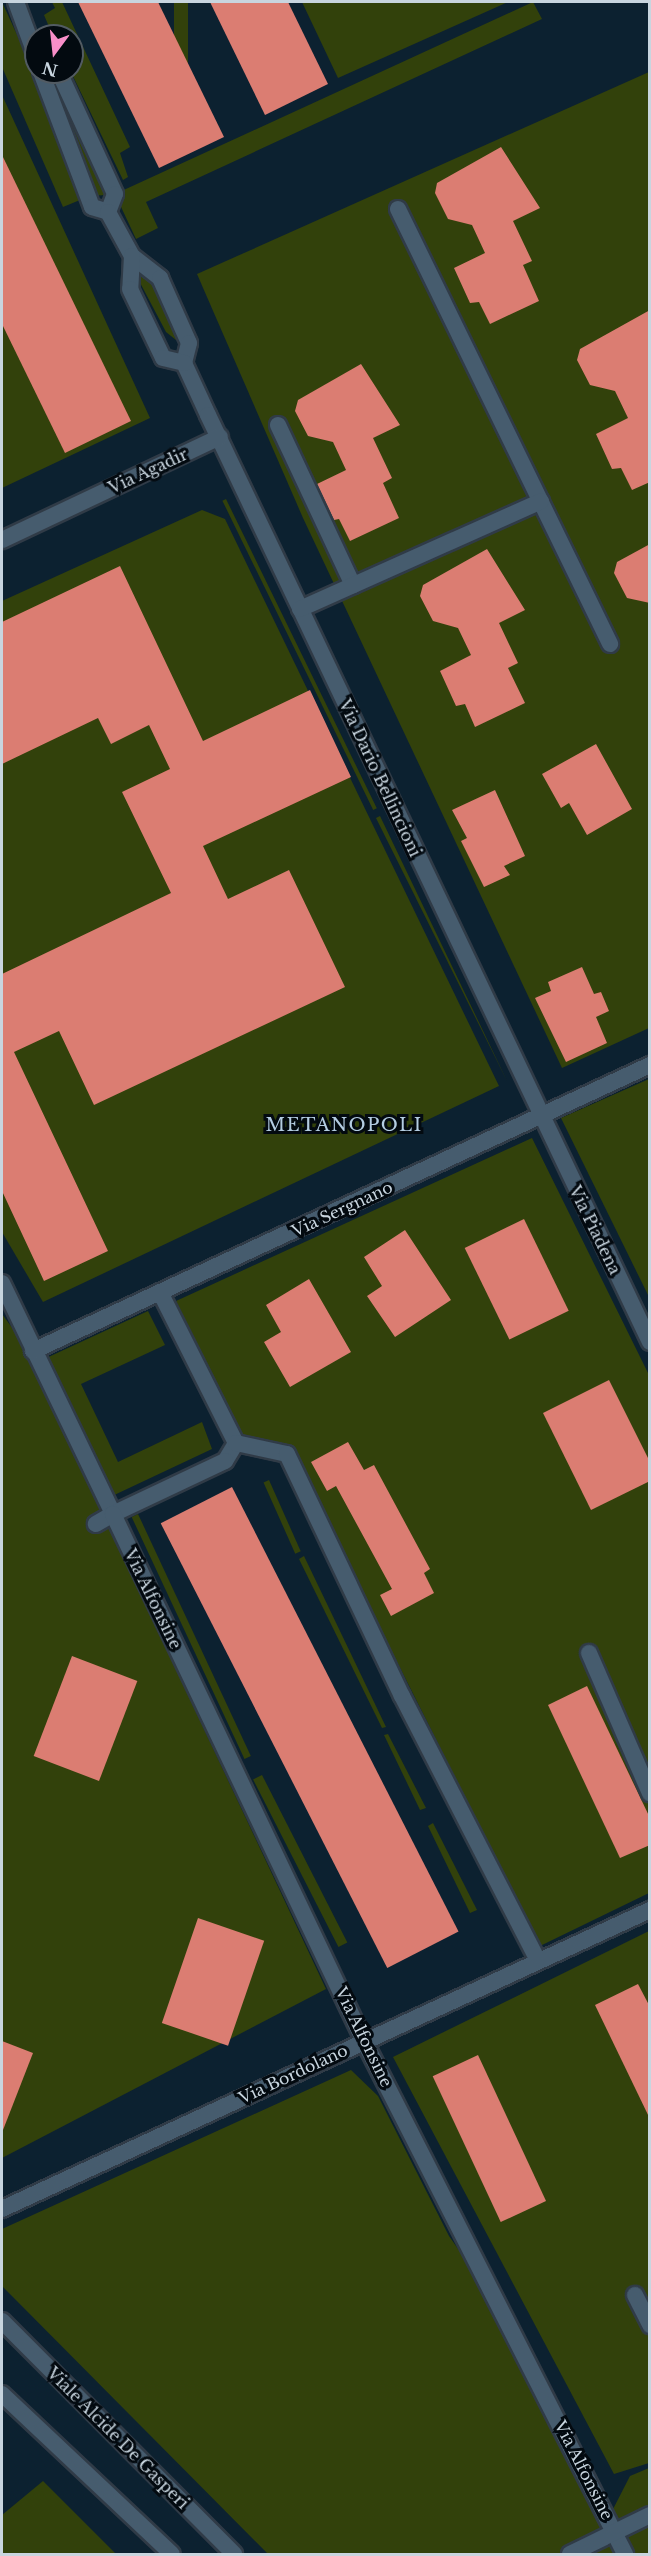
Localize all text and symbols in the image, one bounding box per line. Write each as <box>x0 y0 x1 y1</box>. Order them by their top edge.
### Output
north arrow <box>24 24 84 84</box>
text: N <box>40 58 60 81</box>
street label: Via Agadir <box>105 444 191 498</box>
street label: Via Dario Bellincioni <box>335 696 425 860</box>
district label: METANOPOLI <box>265 1114 423 1136</box>
street label: Via Sergnano <box>288 1177 396 1241</box>
street label: Via Piadena <box>565 1182 625 1278</box>
street label: Via Alfonsine <box>120 1546 186 1652</box>
street label: Via Alfonsine <box>331 1984 397 2090</box>
street label: Via Bordolano <box>235 2040 351 2108</box>
street label: Viale Alcide De Gasperi <box>43 2363 193 2513</box>
street label: Via Alfonsine <box>551 2417 617 2523</box>

